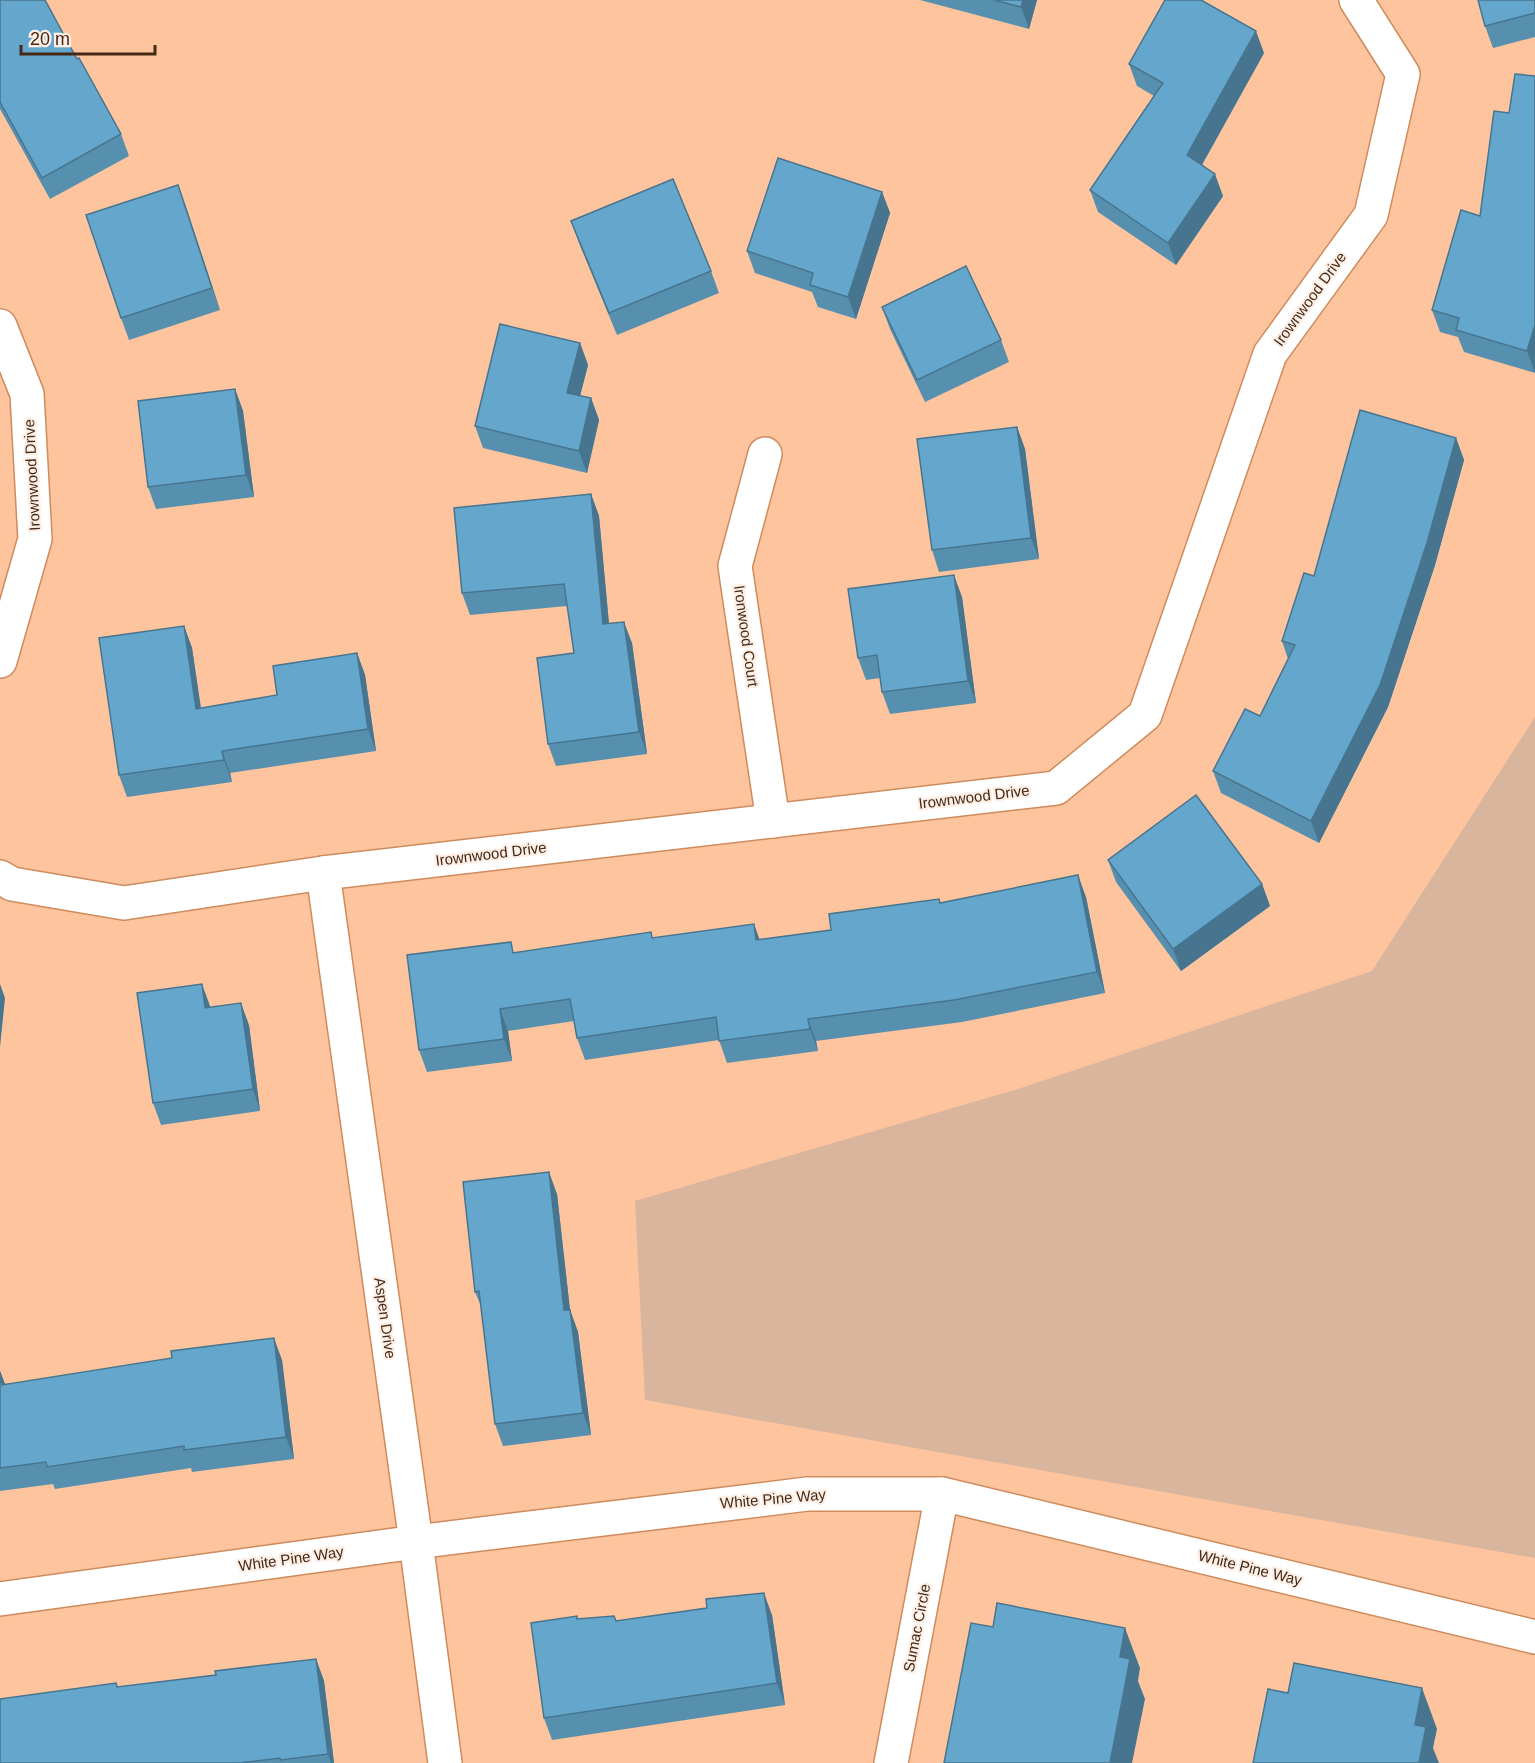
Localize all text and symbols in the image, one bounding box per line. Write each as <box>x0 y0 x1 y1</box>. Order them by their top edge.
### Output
scale bar <box>21 18 154 56</box>
text: 20 m <box>30 29 70 49</box>
street label: Irownwood Drive <box>1270 249 1349 349</box>
street label: Irownwood Drive <box>20 419 43 531</box>
street label: Ironwood Court <box>731 584 762 689</box>
street label: Irownwood Drive <box>917 781 1030 812</box>
street label: Irownwood Drive <box>434 838 547 869</box>
street label: Aspen Drive <box>371 1276 400 1360</box>
street label: White Pine Way <box>719 1485 827 1512</box>
street label: White Pine Way <box>237 1543 345 1574</box>
street label: White Pine Way <box>1197 1546 1304 1589</box>
street label: Sumac Circle <box>900 1583 933 1673</box>

